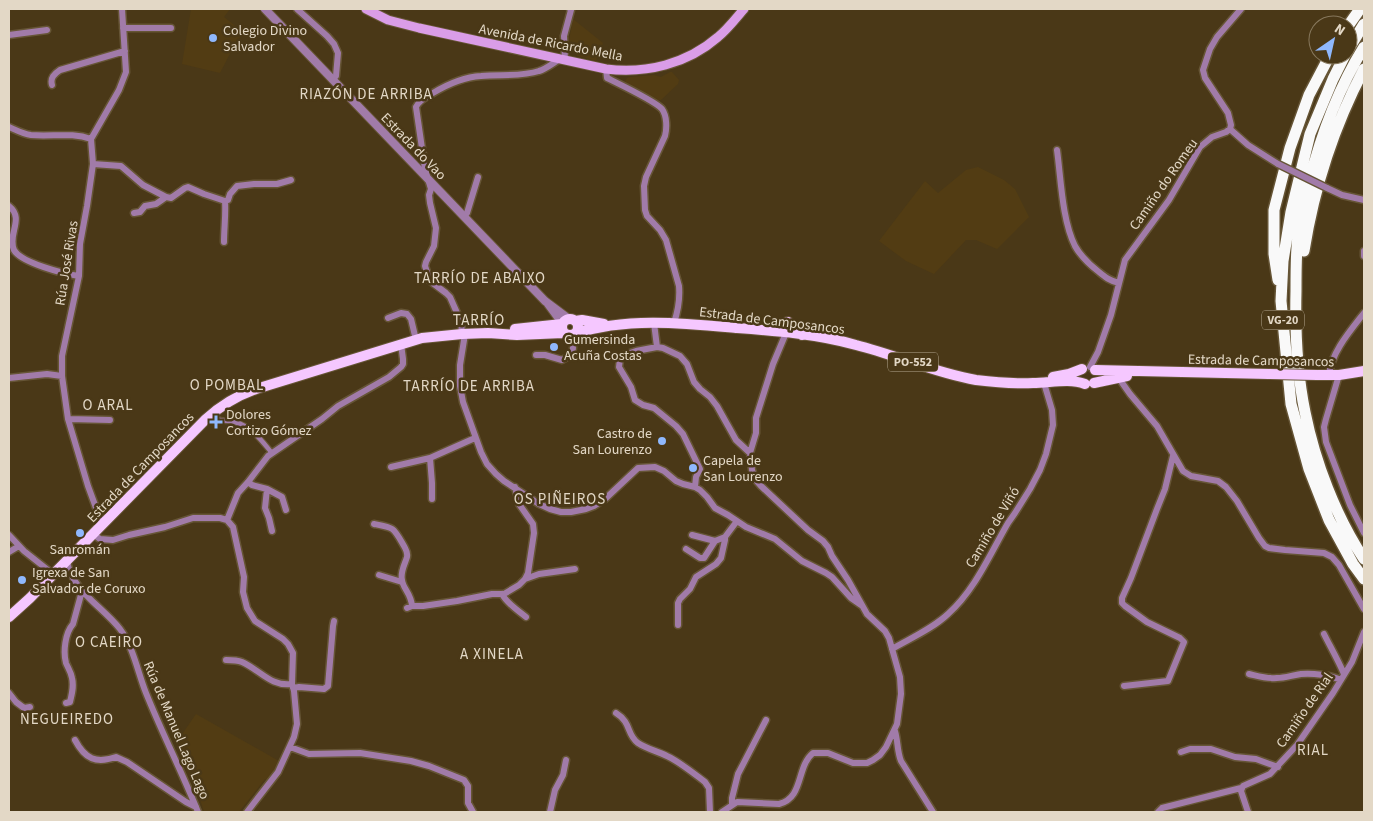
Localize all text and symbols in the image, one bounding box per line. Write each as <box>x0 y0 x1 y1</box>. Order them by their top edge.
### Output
north arrow <box>1308 15 1358 65</box>
street label: Avenida de Ricardo Mella <box>477 19 624 67</box>
text: N <box>1330 19 1349 41</box>
place label: Colegio Divino Salvador <box>223 21 307 57</box>
marker: Colegio Divino Salvador <box>207 32 219 44</box>
district label: RIAZÓN DE ARRIBA <box>299 84 433 105</box>
street label: Estrada do Vao <box>376 109 451 185</box>
street label: Camiño do Romeu <box>1125 135 1203 234</box>
street label: Rúa José Rivas <box>50 219 84 307</box>
district label: TARRÍO DE ABAIXO <box>414 268 546 289</box>
street label: Estrada de Camposancos <box>698 302 846 340</box>
district label: TARRÍO <box>453 310 505 331</box>
road number: VG-20 <box>1262 310 1304 330</box>
place label: Gumersinda Acuña Costas <box>564 330 642 366</box>
marker: Gumersinda Acuña Costas <box>548 341 560 353</box>
street label: Estrada de Camposancos <box>1188 350 1335 372</box>
road number: PO-552 <box>888 352 938 372</box>
district label: O POMBAL <box>190 375 264 396</box>
district label: TARRÍO DE ARRIBA <box>403 376 535 397</box>
district label: O ARAL <box>82 395 134 416</box>
place label: Dolores Cortizo Gómez <box>226 405 312 441</box>
street label: Estrada de Camposancos <box>83 408 199 527</box>
marker: Dolores Cortizo Gómez <box>210 416 222 428</box>
place label: Castro de San Lourenzo <box>572 424 652 460</box>
marker: Castro de San Lourenzo <box>656 435 668 447</box>
place label: Capela de San Lourenzo <box>703 451 783 487</box>
marker: Capela de San Lourenzo <box>687 462 699 474</box>
street label: Camiño de Viñó <box>961 483 1025 572</box>
district label: OS PIÑEIROS <box>514 489 606 510</box>
marker: Sanromán <box>74 527 86 539</box>
place label: Sanromán <box>50 540 110 560</box>
place label: Igrexa de San Salvador de Coruxo <box>32 563 146 599</box>
marker: Igrexa de San Salvador de Coruxo <box>16 574 28 586</box>
district label: O CAEIRO <box>75 632 143 653</box>
district label: A XINELA <box>460 644 524 665</box>
street label: Rúa de Manuel Lago Lago <box>138 658 214 803</box>
street label: Camiño de Rial <box>1271 669 1338 752</box>
district label: NEGUEIREDO <box>20 709 114 730</box>
district label: RIAL <box>1297 740 1329 761</box>

